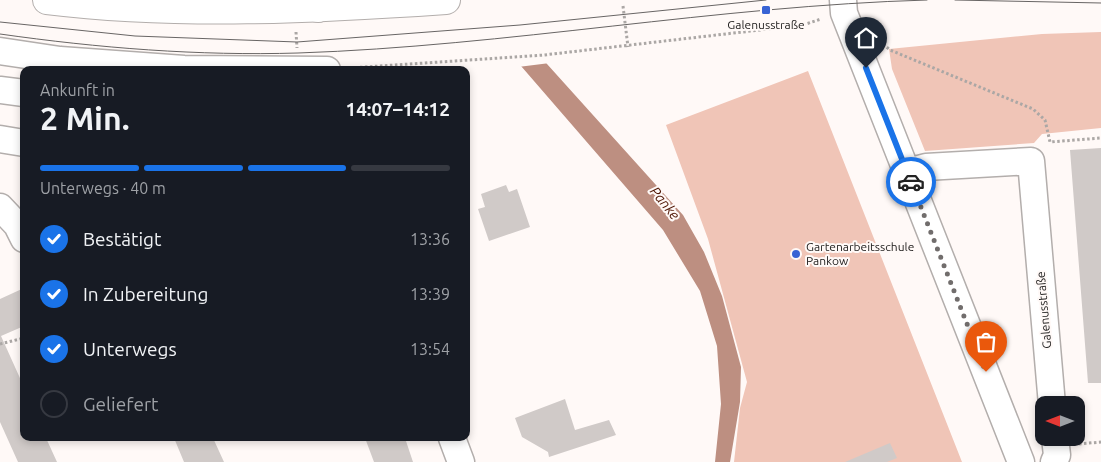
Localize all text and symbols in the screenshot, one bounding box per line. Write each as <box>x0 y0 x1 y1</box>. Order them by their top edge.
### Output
marker: Galenusstraße <box>760 4 772 16</box>
pin <box>845 17 887 68</box>
place label: Galenusstraße <box>727 18 805 31</box>
icon: home <box>852 24 880 52</box>
text: Ankunft in <box>40 81 115 99</box>
text: 14:07–14:12 <box>345 98 450 120</box>
text: 2 Min. <box>40 100 130 136</box>
courier <box>886 157 936 207</box>
icon: car <box>897 168 925 196</box>
text: Unterwegs · 40 m <box>40 179 166 197</box>
water label: Panke <box>647 183 683 223</box>
icon: check <box>40 225 68 253</box>
text: Bestätigt <box>83 228 161 250</box>
text: 13:36 <box>410 230 450 248</box>
place label: Gartenarbeitsschule Pankow <box>806 240 914 267</box>
marker: Gartenarbeitsschule Pankow <box>790 248 802 260</box>
street label: Galenusstraße <box>1034 271 1053 349</box>
icon: check <box>40 280 68 308</box>
text: In Zubereitung <box>83 283 209 305</box>
text: 13:39 <box>410 285 450 303</box>
pin <box>965 321 1007 372</box>
icon: bag <box>972 328 1000 356</box>
icon: check <box>40 335 68 363</box>
text: Unterwegs <box>83 338 177 360</box>
text: 13:54 <box>410 340 450 358</box>
text: Geliefert <box>83 393 159 415</box>
north arrow <box>1035 396 1085 446</box>
map controls <box>1035 396 1085 446</box>

